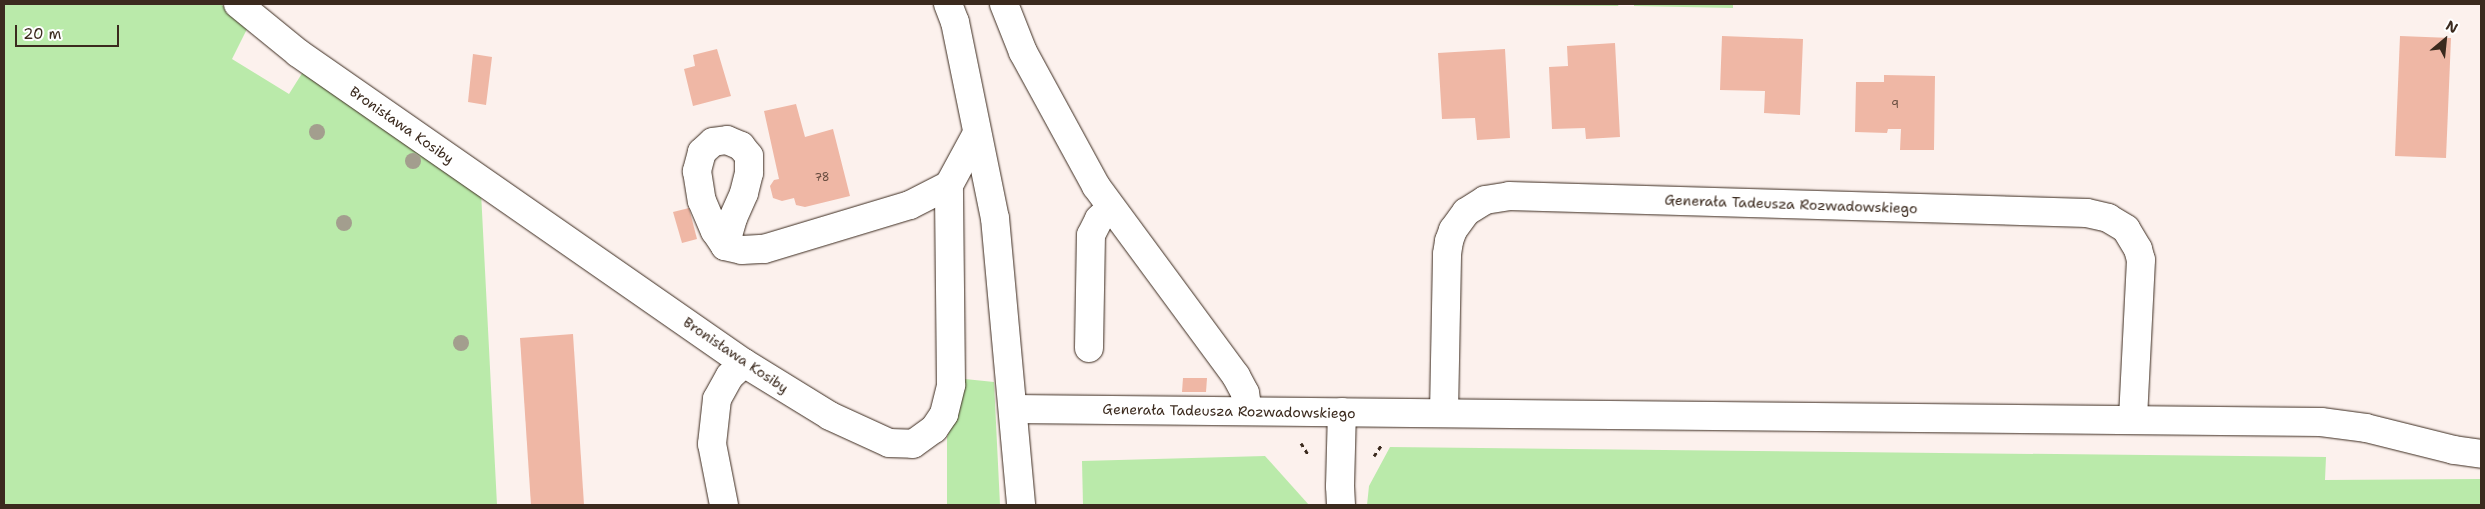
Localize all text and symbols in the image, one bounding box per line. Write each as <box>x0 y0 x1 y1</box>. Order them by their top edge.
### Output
scale bar <box>18 15 121 47</box>
north arrow <box>2420 15 2470 65</box>
text: N <box>2443 16 2461 37</box>
text: 20 m <box>23 24 62 44</box>
street label: Bronisława Kosiby <box>347 83 457 167</box>
house number: 9 <box>1891 98 1899 112</box>
house number: 78 <box>815 171 829 185</box>
street label: Generała Tadeusza Rozwadowskiego <box>1664 191 1918 217</box>
street label: Bronisława Kosiby <box>680 314 792 396</box>
street label: Generała Tadeusza Rozwadowskiego <box>1102 400 1356 422</box>

